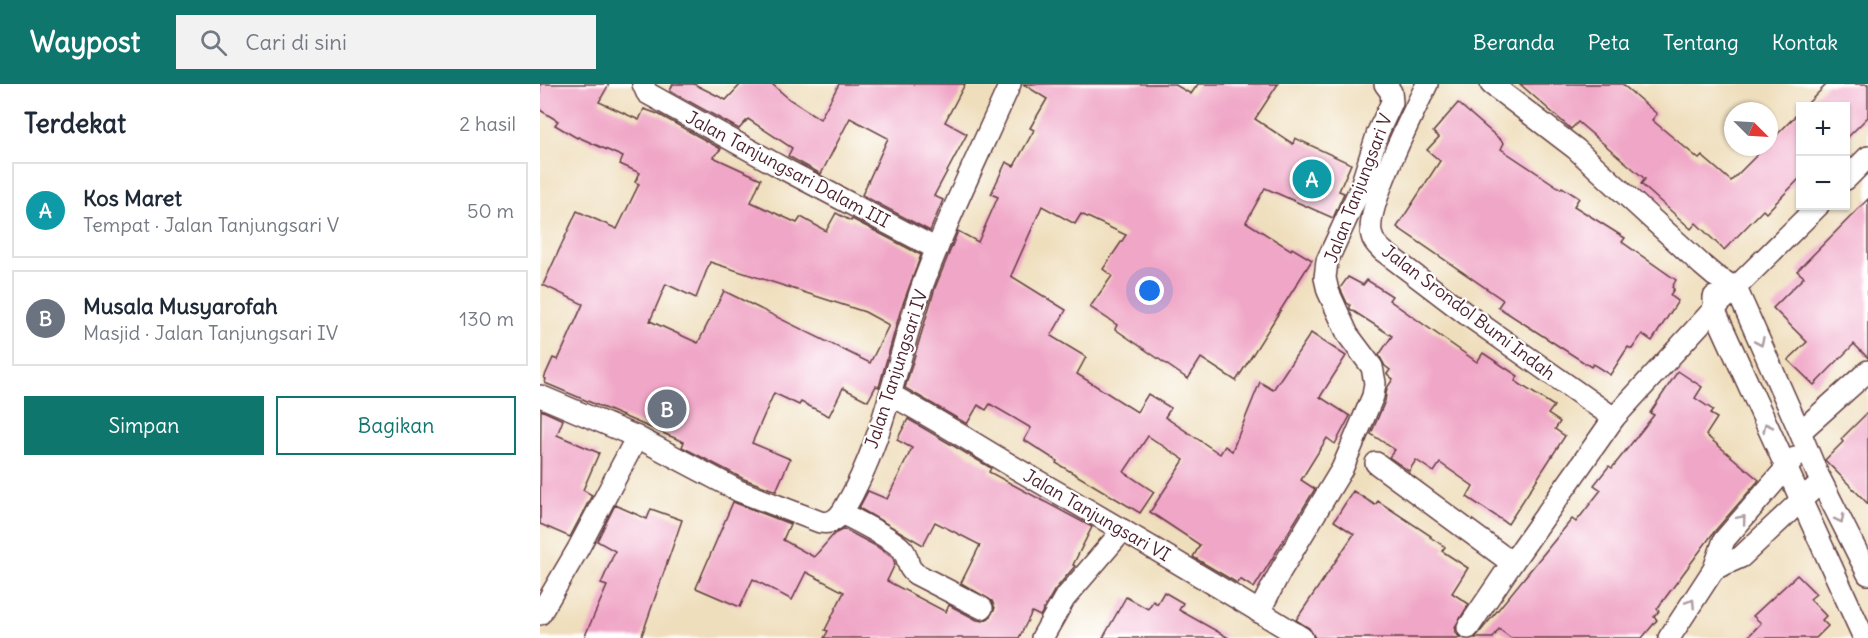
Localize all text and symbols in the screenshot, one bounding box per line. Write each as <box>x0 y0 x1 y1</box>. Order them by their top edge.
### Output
search box <box>176 15 596 69</box>
text: Waypost <box>30 24 140 60</box>
icon: search <box>197 26 230 59</box>
text: Cari di sini <box>245 28 347 56</box>
text: Beranda <box>1473 29 1555 56</box>
text: Peta <box>1588 29 1630 56</box>
text: Tentang <box>1663 29 1739 56</box>
text: Kontak <box>1772 29 1838 56</box>
north arrow <box>1724 102 1778 156</box>
map controls <box>1796 102 1850 210</box>
button: + <box>1796 102 1850 156</box>
street label: Jalan Tanjungsari Dalam III <box>682 105 894 233</box>
text: Terdekat <box>24 107 126 140</box>
street label: Jalan Tanjungsari V <box>1319 110 1397 266</box>
text: 2 hasil <box>459 111 516 136</box>
pin: A <box>1292 156 1332 202</box>
button: − <box>1796 156 1850 210</box>
text: Kos Maret <box>83 184 182 212</box>
text: A <box>39 198 52 223</box>
text: 50 m <box>467 198 514 223</box>
text: Tempat · Jalan Tanjungsari V <box>83 212 339 237</box>
street label: Jalan Srondol Bumi Indah <box>1378 239 1560 385</box>
your location <box>1135 276 1164 305</box>
street label: Jalan Tanjungsari IV <box>859 287 933 451</box>
text: Musala Musyarofah <box>83 292 278 320</box>
text: B <box>39 306 52 331</box>
text: 130 m <box>459 306 514 331</box>
text: Masjid · Jalan Tanjungsari IV <box>83 320 338 345</box>
one-way arrow <box>1752 335 1764 346</box>
pin: B <box>648 386 686 432</box>
button: Simpan <box>24 396 264 455</box>
button: Bagikan <box>276 396 516 455</box>
one-way arrow <box>1763 423 1774 434</box>
street label: Jalan Tanjungsari VI <box>1020 464 1175 566</box>
one-way arrow <box>1833 513 1845 524</box>
one-way arrow <box>1735 515 1746 526</box>
one-way arrow <box>1684 599 1695 610</box>

